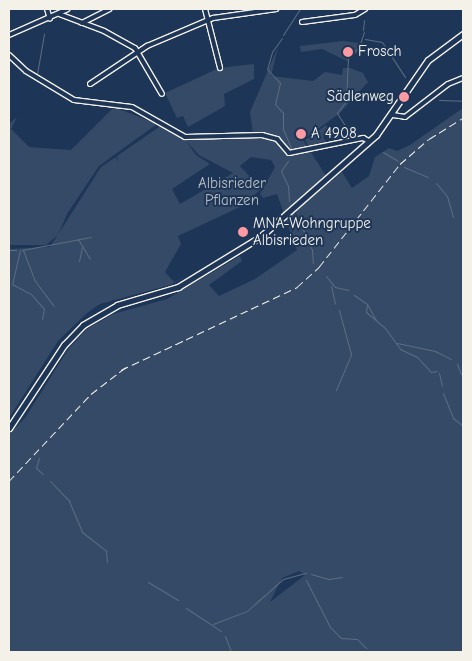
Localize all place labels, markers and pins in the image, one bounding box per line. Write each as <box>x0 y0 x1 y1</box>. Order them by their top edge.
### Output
place label: Frosch <box>358 43 402 61</box>
marker: Frosch <box>342 46 354 58</box>
place label: Sädlenweg <box>327 88 394 106</box>
marker: Sädlenweg <box>398 91 410 103</box>
place label: A 4908 <box>311 125 357 143</box>
marker: A 4908 <box>295 128 307 140</box>
place label: MNA-Wohngruppe Albisrieden <box>253 214 371 249</box>
marker: MNA-Wohngruppe Albisrieden <box>237 226 249 238</box>

